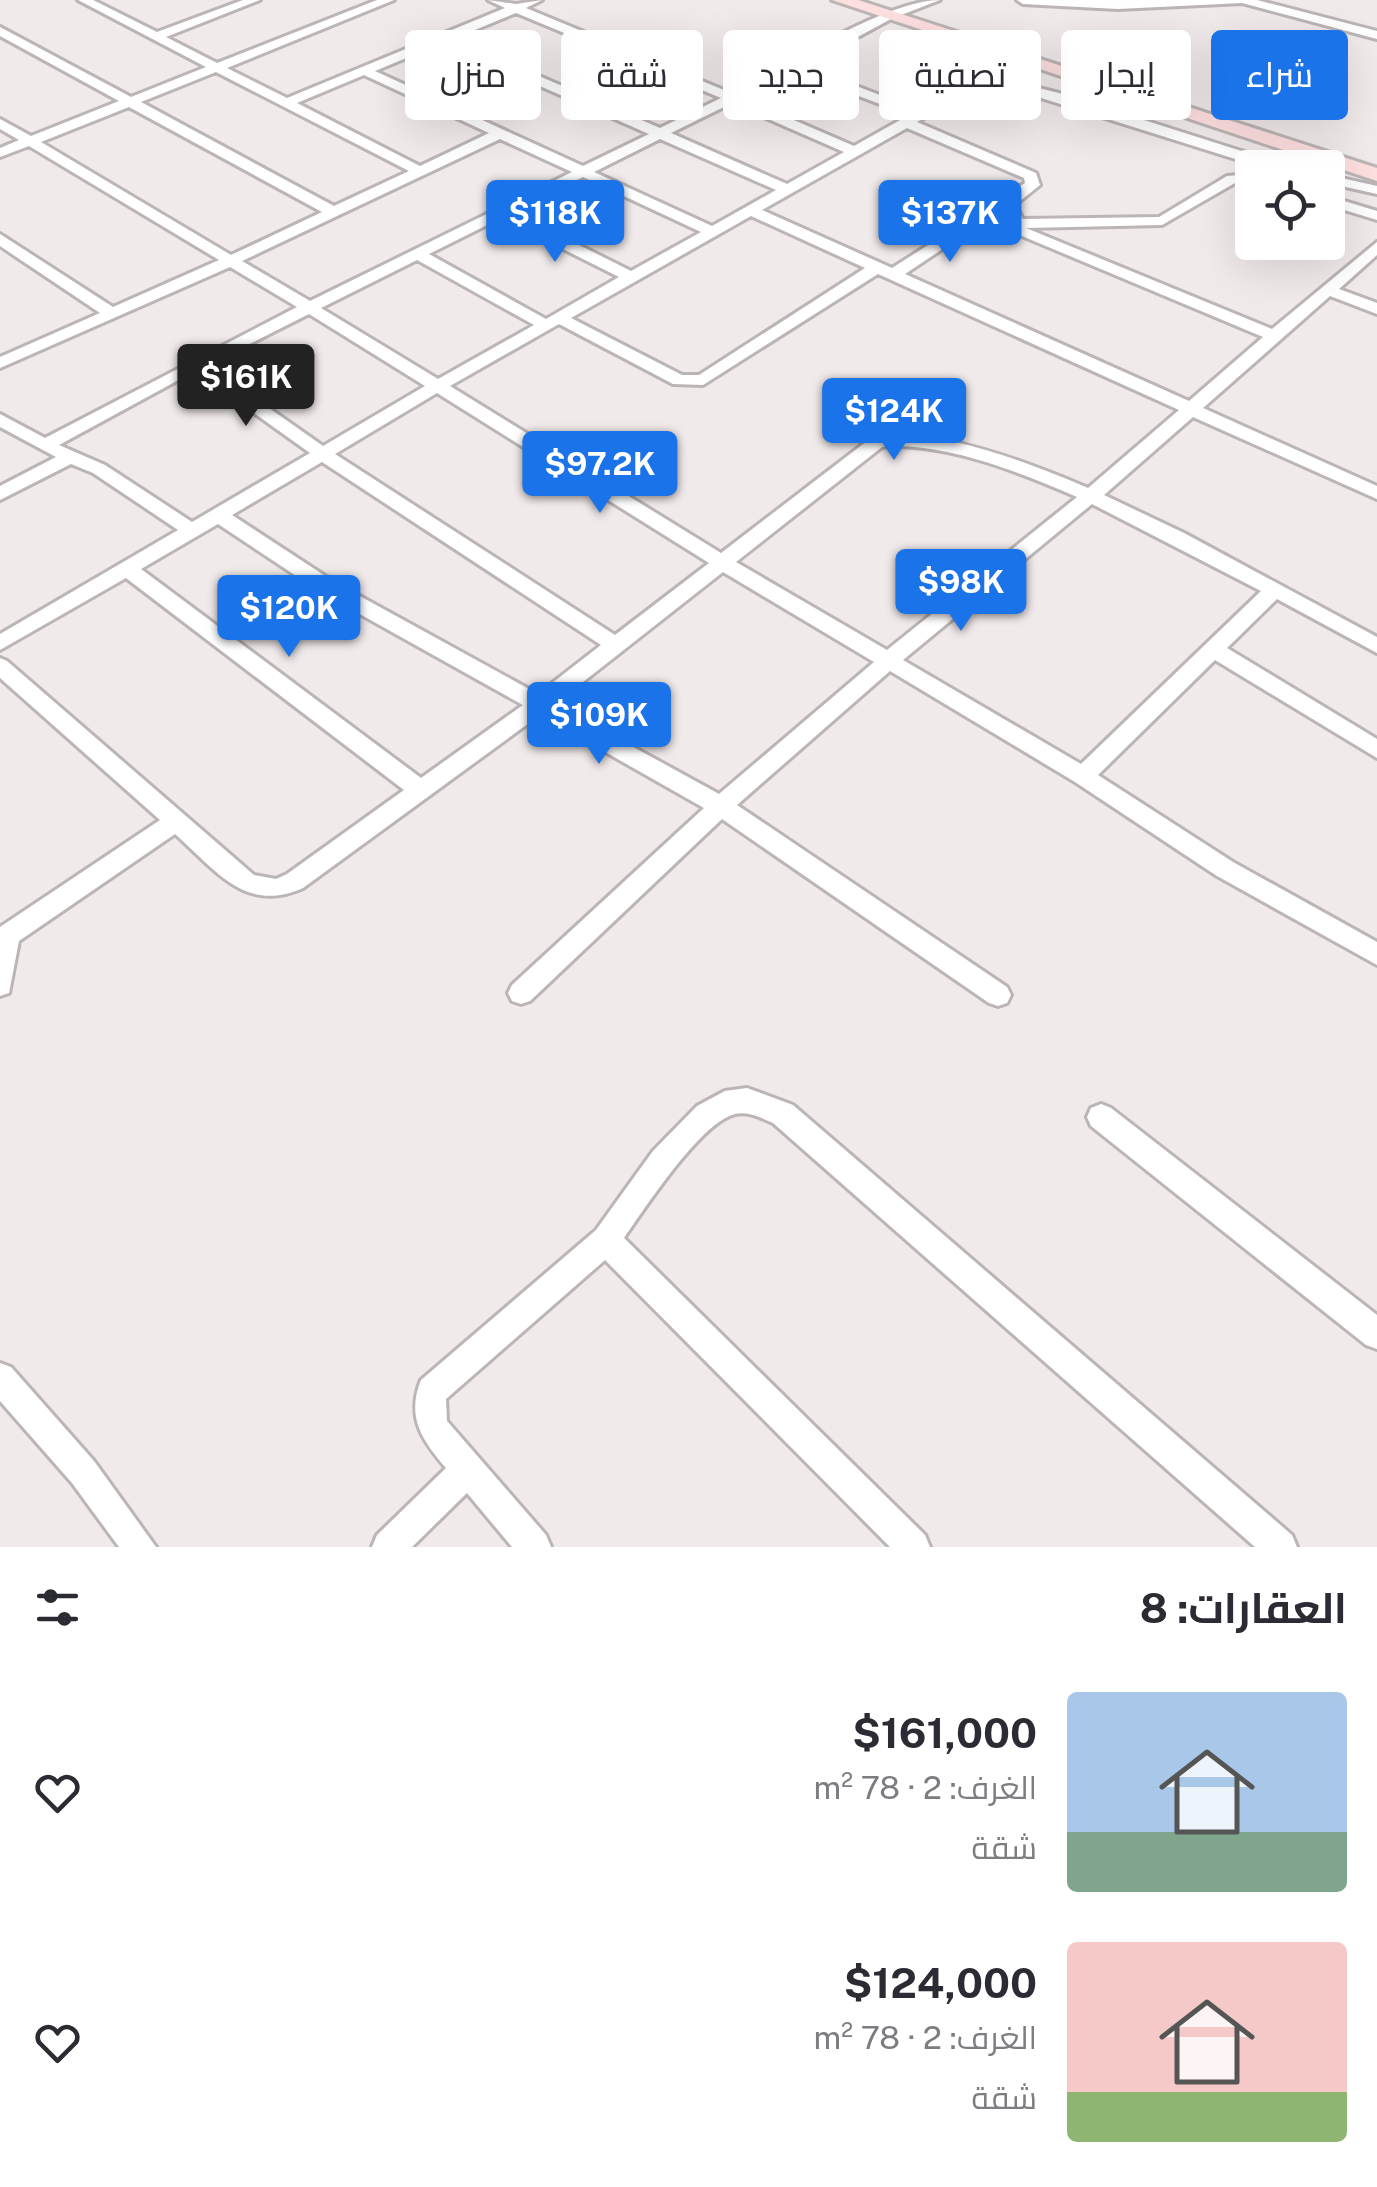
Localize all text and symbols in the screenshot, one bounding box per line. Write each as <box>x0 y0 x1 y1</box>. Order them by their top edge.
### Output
chip: منزل <box>405 30 541 120</box>
chip: شقة <box>561 30 703 120</box>
chip: جديد <box>723 30 859 120</box>
chip: تصفية <box>879 30 1041 120</box>
chip: إيجار <box>1061 30 1191 120</box>
chip: شراء <box>1211 30 1348 120</box>
map controls <box>1235 150 1345 260</box>
button: locate <box>1235 150 1345 260</box>
pin: $118K <box>485 180 625 265</box>
pin: $137K <box>880 180 1020 265</box>
text: $118K <box>508 194 602 231</box>
text: $137K <box>900 194 1000 231</box>
pin: $161K <box>176 344 316 429</box>
text: $161K <box>199 358 293 395</box>
pin: $124K <box>824 378 964 463</box>
text: $124K <box>844 392 944 429</box>
pin: $97.2K <box>519 431 681 516</box>
text: $97.2K <box>544 445 656 482</box>
pin: $98K <box>902 549 1020 634</box>
text: $98K <box>917 563 1005 600</box>
pin: $120K <box>219 575 359 660</box>
text: $120K <box>239 589 339 626</box>
pin: $109K <box>529 682 669 767</box>
text: $109K <box>549 696 649 733</box>
icon: filters <box>30 1580 85 1635</box>
text: العقارات: 8 <box>1140 1583 1347 1632</box>
text: $161,000 <box>852 1708 1037 1757</box>
icon: home <box>1147 1732 1267 1852</box>
icon: heart <box>30 1765 85 1820</box>
text: الغرف: 2 · 78 m² <box>814 1769 1037 1806</box>
text: شقة <box>972 1829 1037 1866</box>
text: $124,000 <box>844 1958 1037 2007</box>
icon: home <box>1147 1982 1267 2102</box>
icon: heart <box>30 2015 85 2070</box>
text: الغرف: 2 · 78 m² <box>814 2019 1037 2056</box>
text: شقة <box>972 2079 1037 2116</box>

